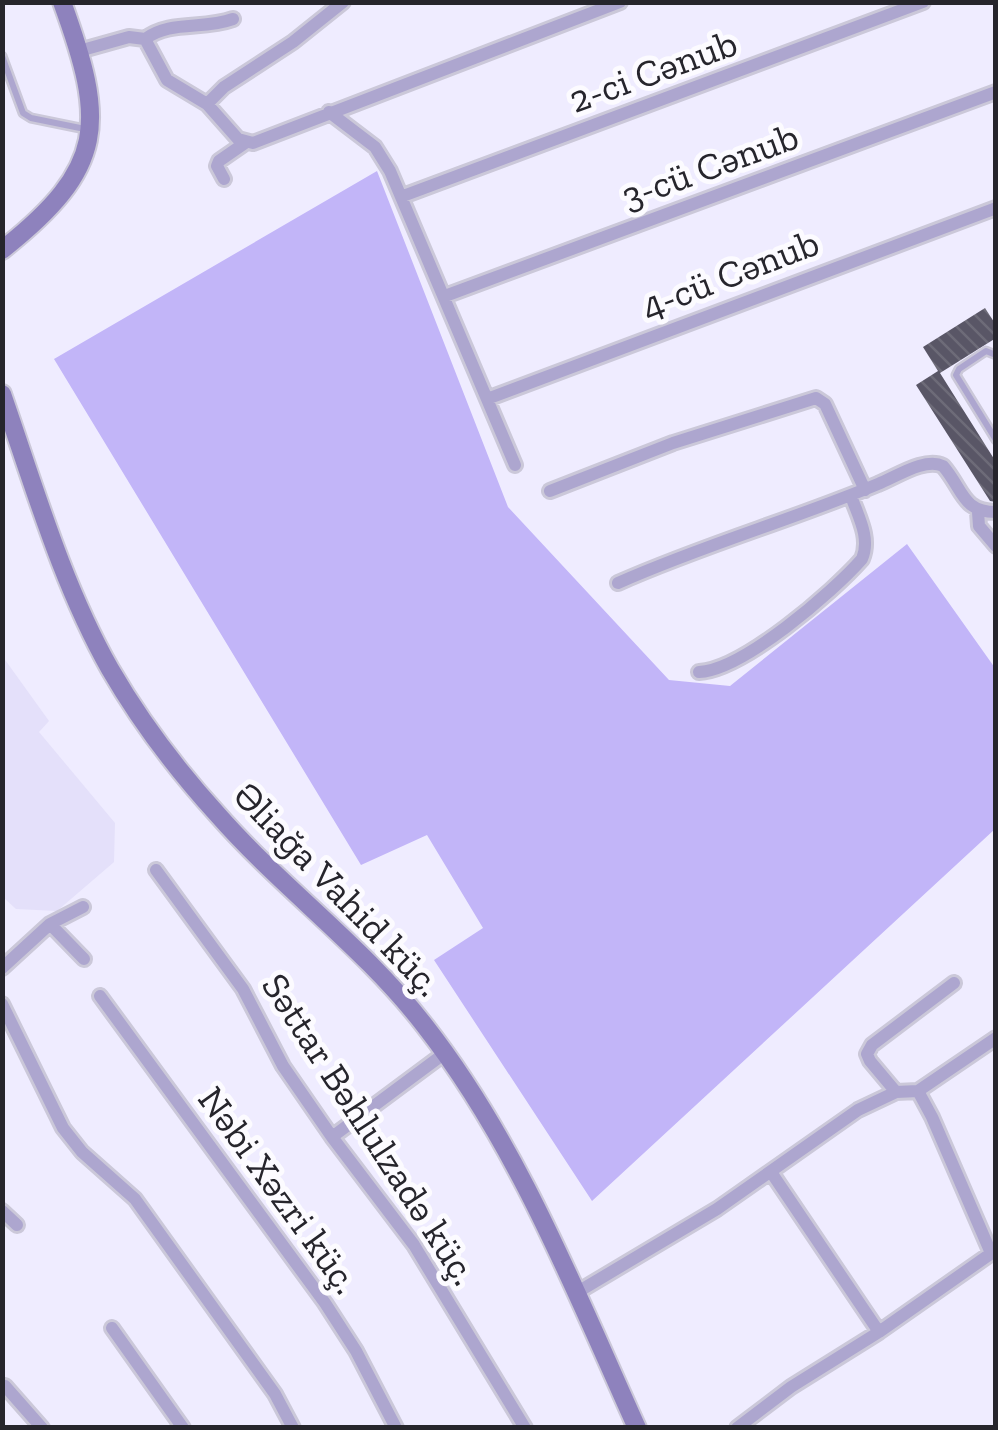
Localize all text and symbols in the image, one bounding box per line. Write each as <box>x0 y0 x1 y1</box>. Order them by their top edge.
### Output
street label: 2-ci Cənub <box>563 19 743 123</box>
street label: 3-cü Cənub <box>615 113 805 219</box>
street label: 4-cü Cənub <box>635 219 825 329</box>
street label: Əliağa Vahid küç. <box>224 772 452 1006</box>
street label: Səttar Bəhlulzadə küç. <box>252 965 488 1293</box>
street label: Nəbi Xəzri küç. <box>188 1078 370 1302</box>

